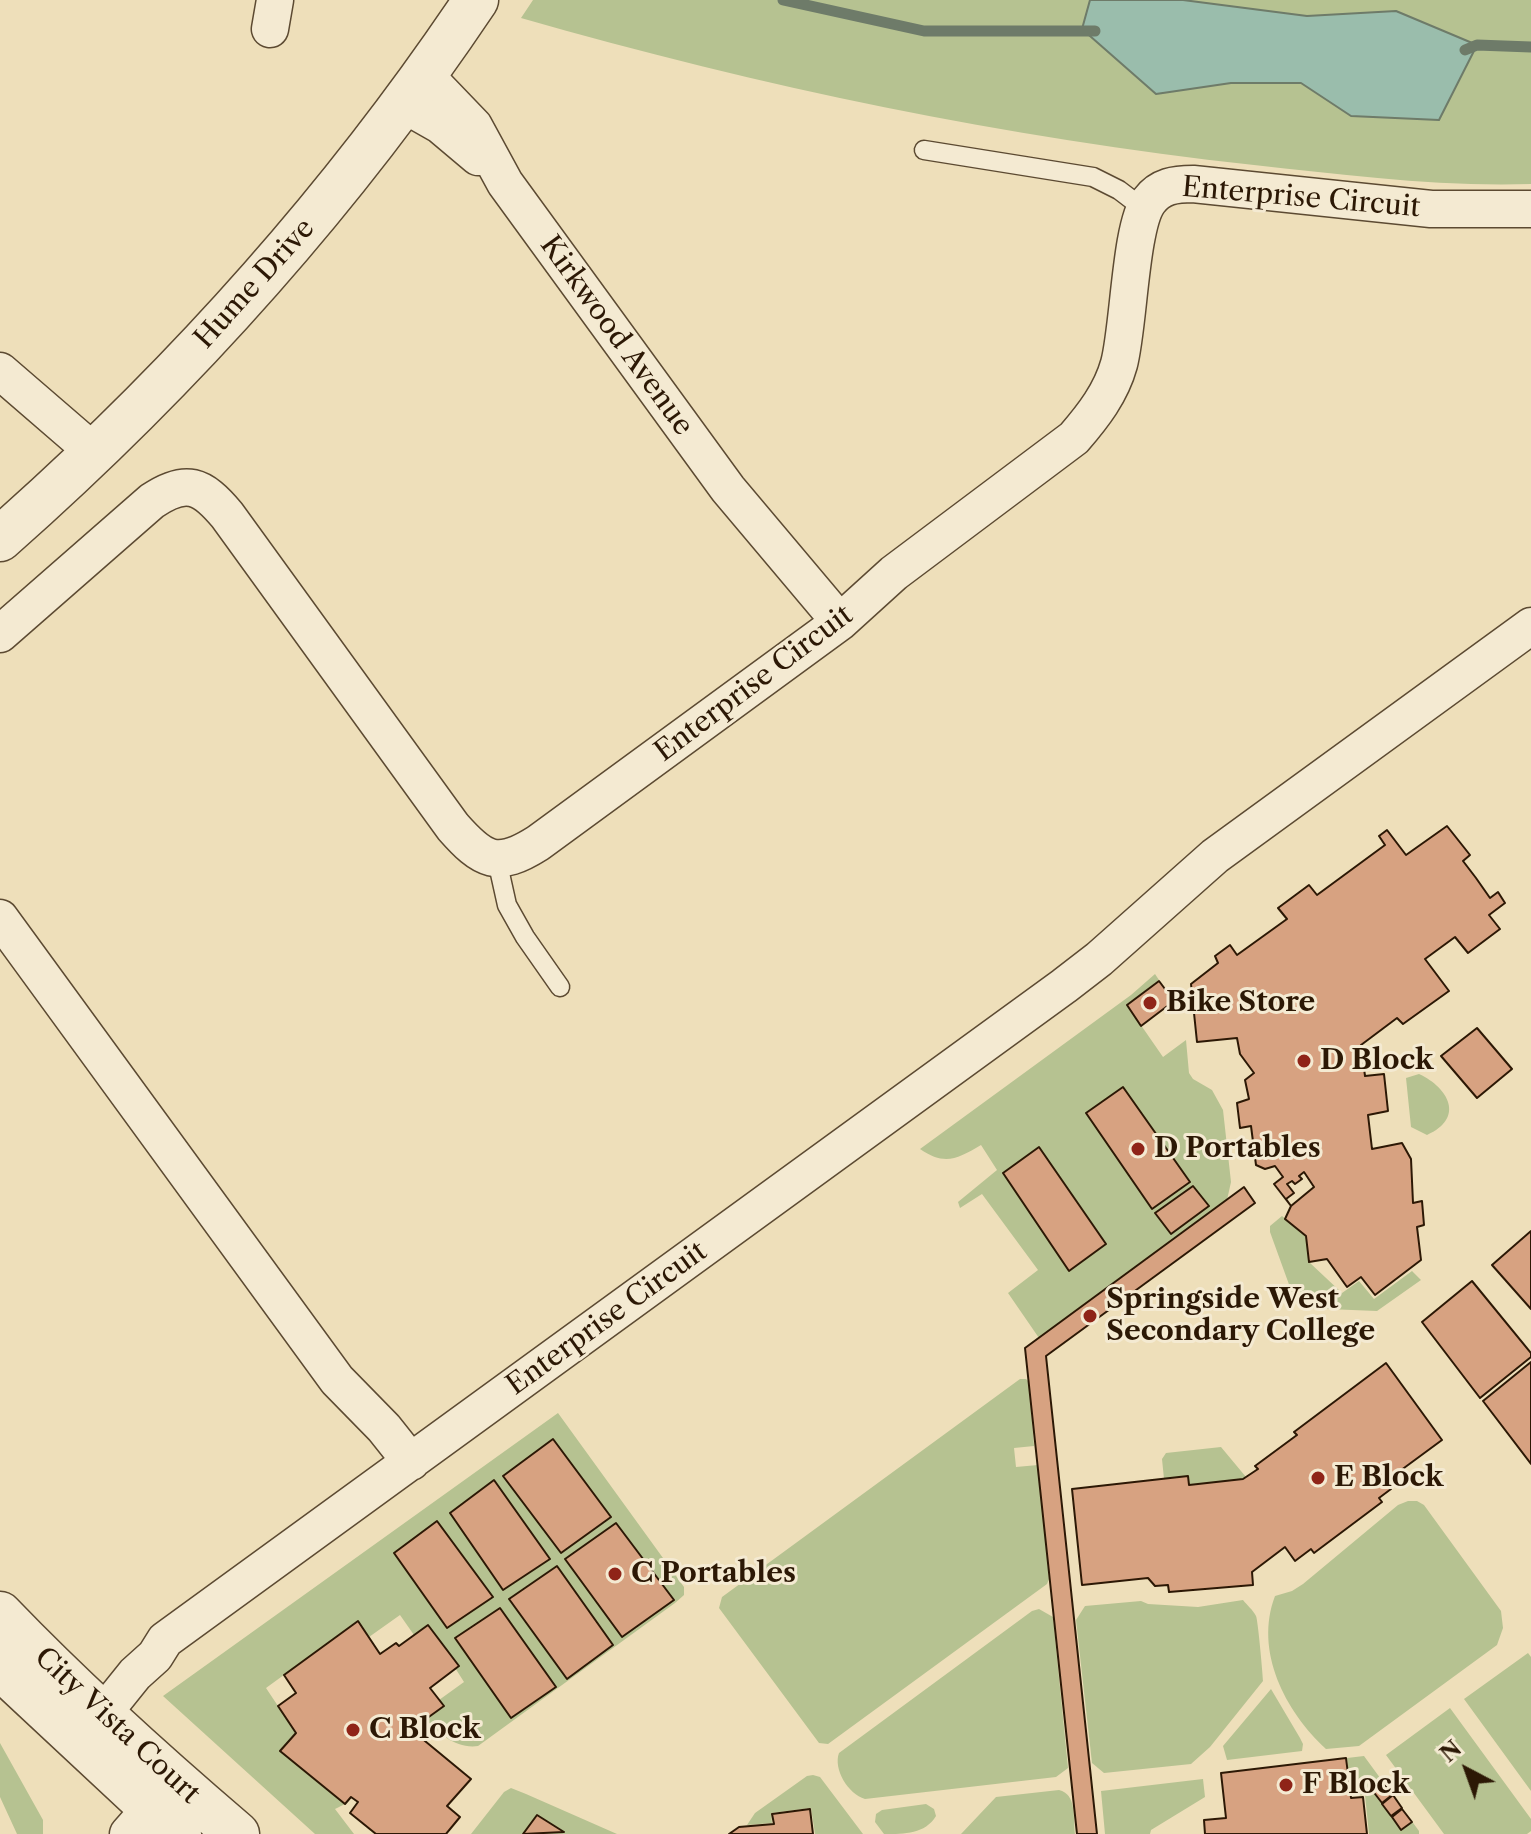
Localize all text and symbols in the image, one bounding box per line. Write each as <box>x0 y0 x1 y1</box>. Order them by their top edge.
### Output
street label: Enterprise Circuit <box>1180 171 1422 225</box>
street label: Hume Drive <box>188 212 322 356</box>
street label: Kirkwood Avenue <box>532 230 700 442</box>
street label: Enterprise Circuit <box>648 599 860 769</box>
place label: Bike Store <box>1166 986 1315 1020</box>
marker: Bike Store <box>1141 994 1159 1012</box>
place label: D Block <box>1320 1044 1433 1078</box>
marker: D Block <box>1295 1052 1313 1070</box>
place label: D Portables <box>1154 1132 1321 1166</box>
marker: D Portables <box>1129 1140 1147 1158</box>
street label: Enterprise Circuit <box>500 1235 714 1403</box>
place label: Springside West Secondary College <box>1106 1283 1375 1349</box>
marker: Springside West Secondary College <box>1081 1307 1099 1325</box>
place label: E Block <box>1334 1461 1443 1495</box>
marker: E Block <box>1309 1469 1327 1487</box>
place label: C Portables <box>631 1557 796 1591</box>
marker: C Portables <box>606 1565 624 1583</box>
street label: City Vista Court <box>27 1641 207 1811</box>
place label: C Block <box>369 1713 481 1747</box>
marker: C Block <box>344 1721 362 1739</box>
north arrow <box>1427 1730 1507 1810</box>
text: N <box>1435 1735 1467 1768</box>
place label: F Block <box>1302 1768 1410 1802</box>
marker: F Block <box>1277 1776 1295 1794</box>

